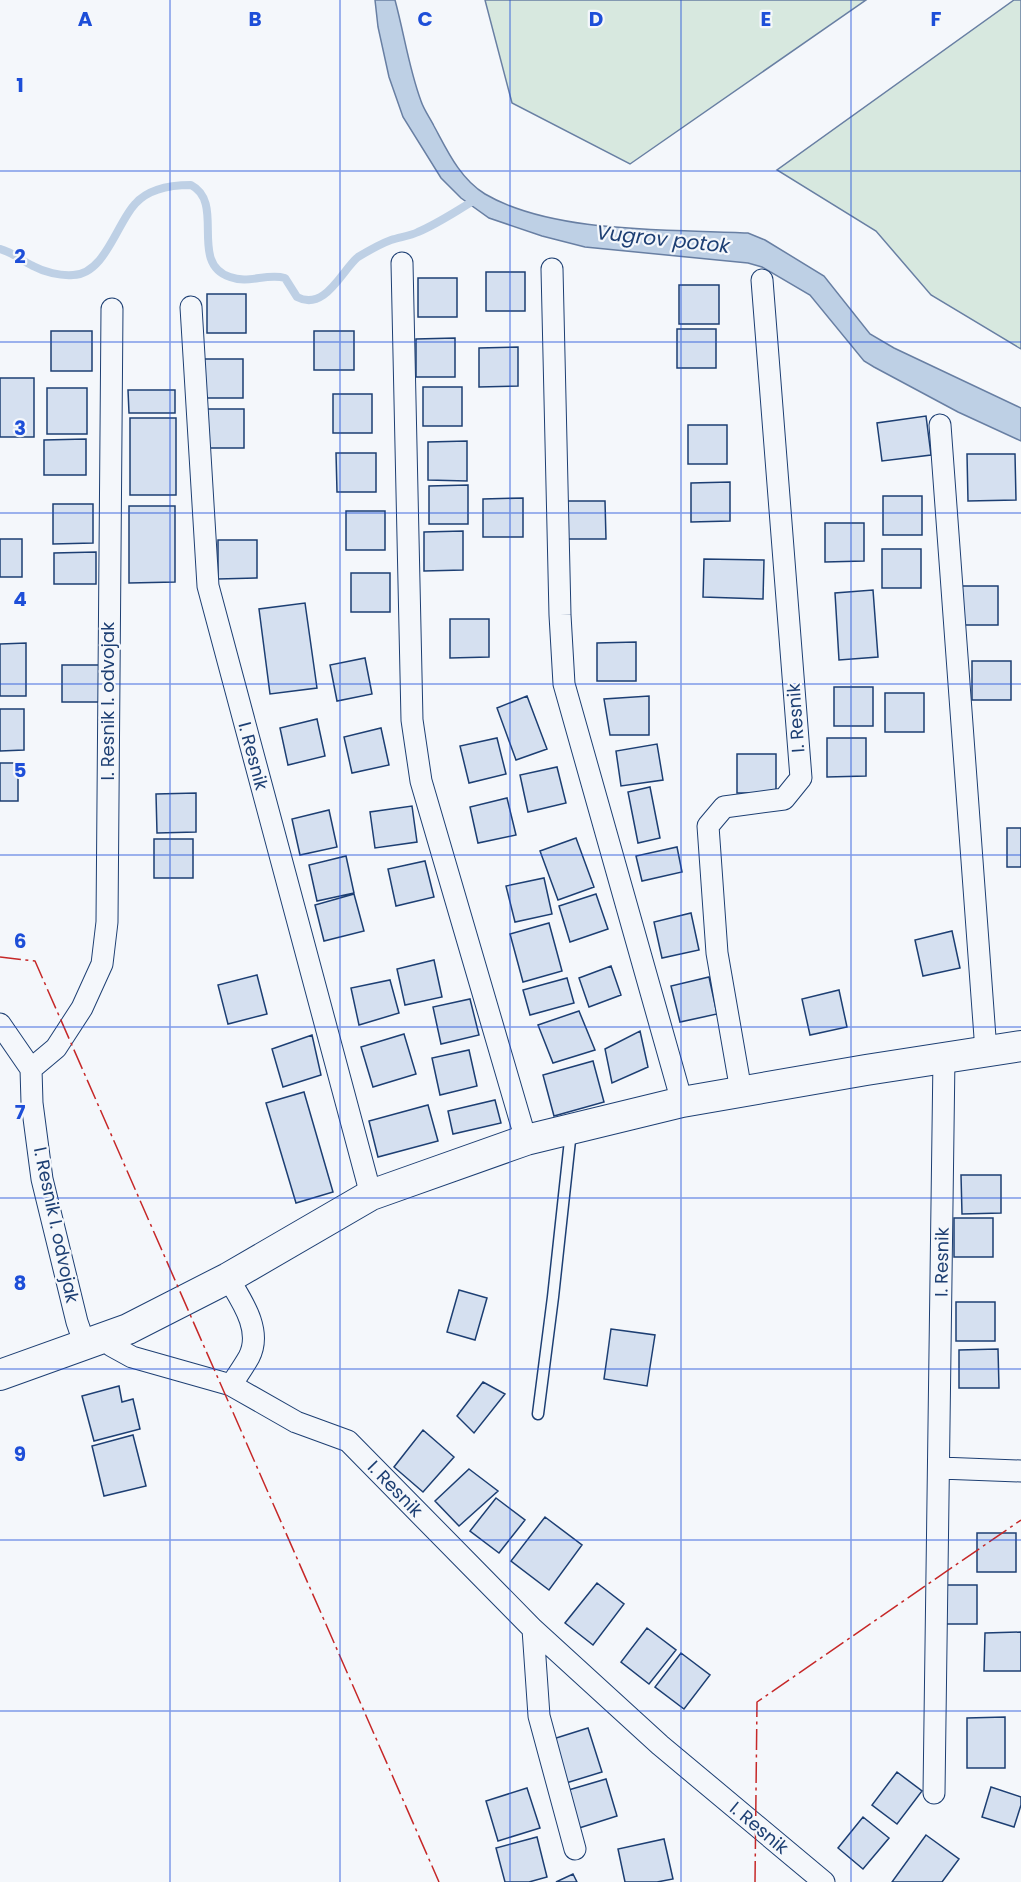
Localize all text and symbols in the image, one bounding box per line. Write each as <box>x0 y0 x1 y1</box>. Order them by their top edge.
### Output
text: A <box>78 5 93 33</box>
text: B <box>248 5 262 33</box>
text: C <box>417 5 433 33</box>
text: D <box>589 5 603 33</box>
text: E <box>761 5 771 33</box>
text: F <box>931 5 942 33</box>
text: 1 <box>16 71 24 99</box>
water label: Vugrov potok <box>595 218 733 260</box>
text: 2 <box>14 242 26 270</box>
text: 3 <box>14 414 26 442</box>
text: 4 <box>13 585 27 613</box>
street label: I. Resnik I. odvojak <box>95 621 120 780</box>
street label: I. Resnik <box>781 682 810 754</box>
street label: I. Resnik <box>232 719 275 793</box>
text: 5 <box>14 756 27 784</box>
text: 6 <box>14 927 26 955</box>
text: 7 <box>15 1098 26 1126</box>
street label: I. Resnik I. odvojak <box>28 1145 85 1306</box>
street label: I. Resnik <box>928 1226 955 1297</box>
text: 8 <box>14 1269 26 1297</box>
text: 9 <box>14 1440 26 1468</box>
street label: I. Resnik <box>362 1455 429 1523</box>
street label: I. Resnik <box>725 1796 795 1860</box>

